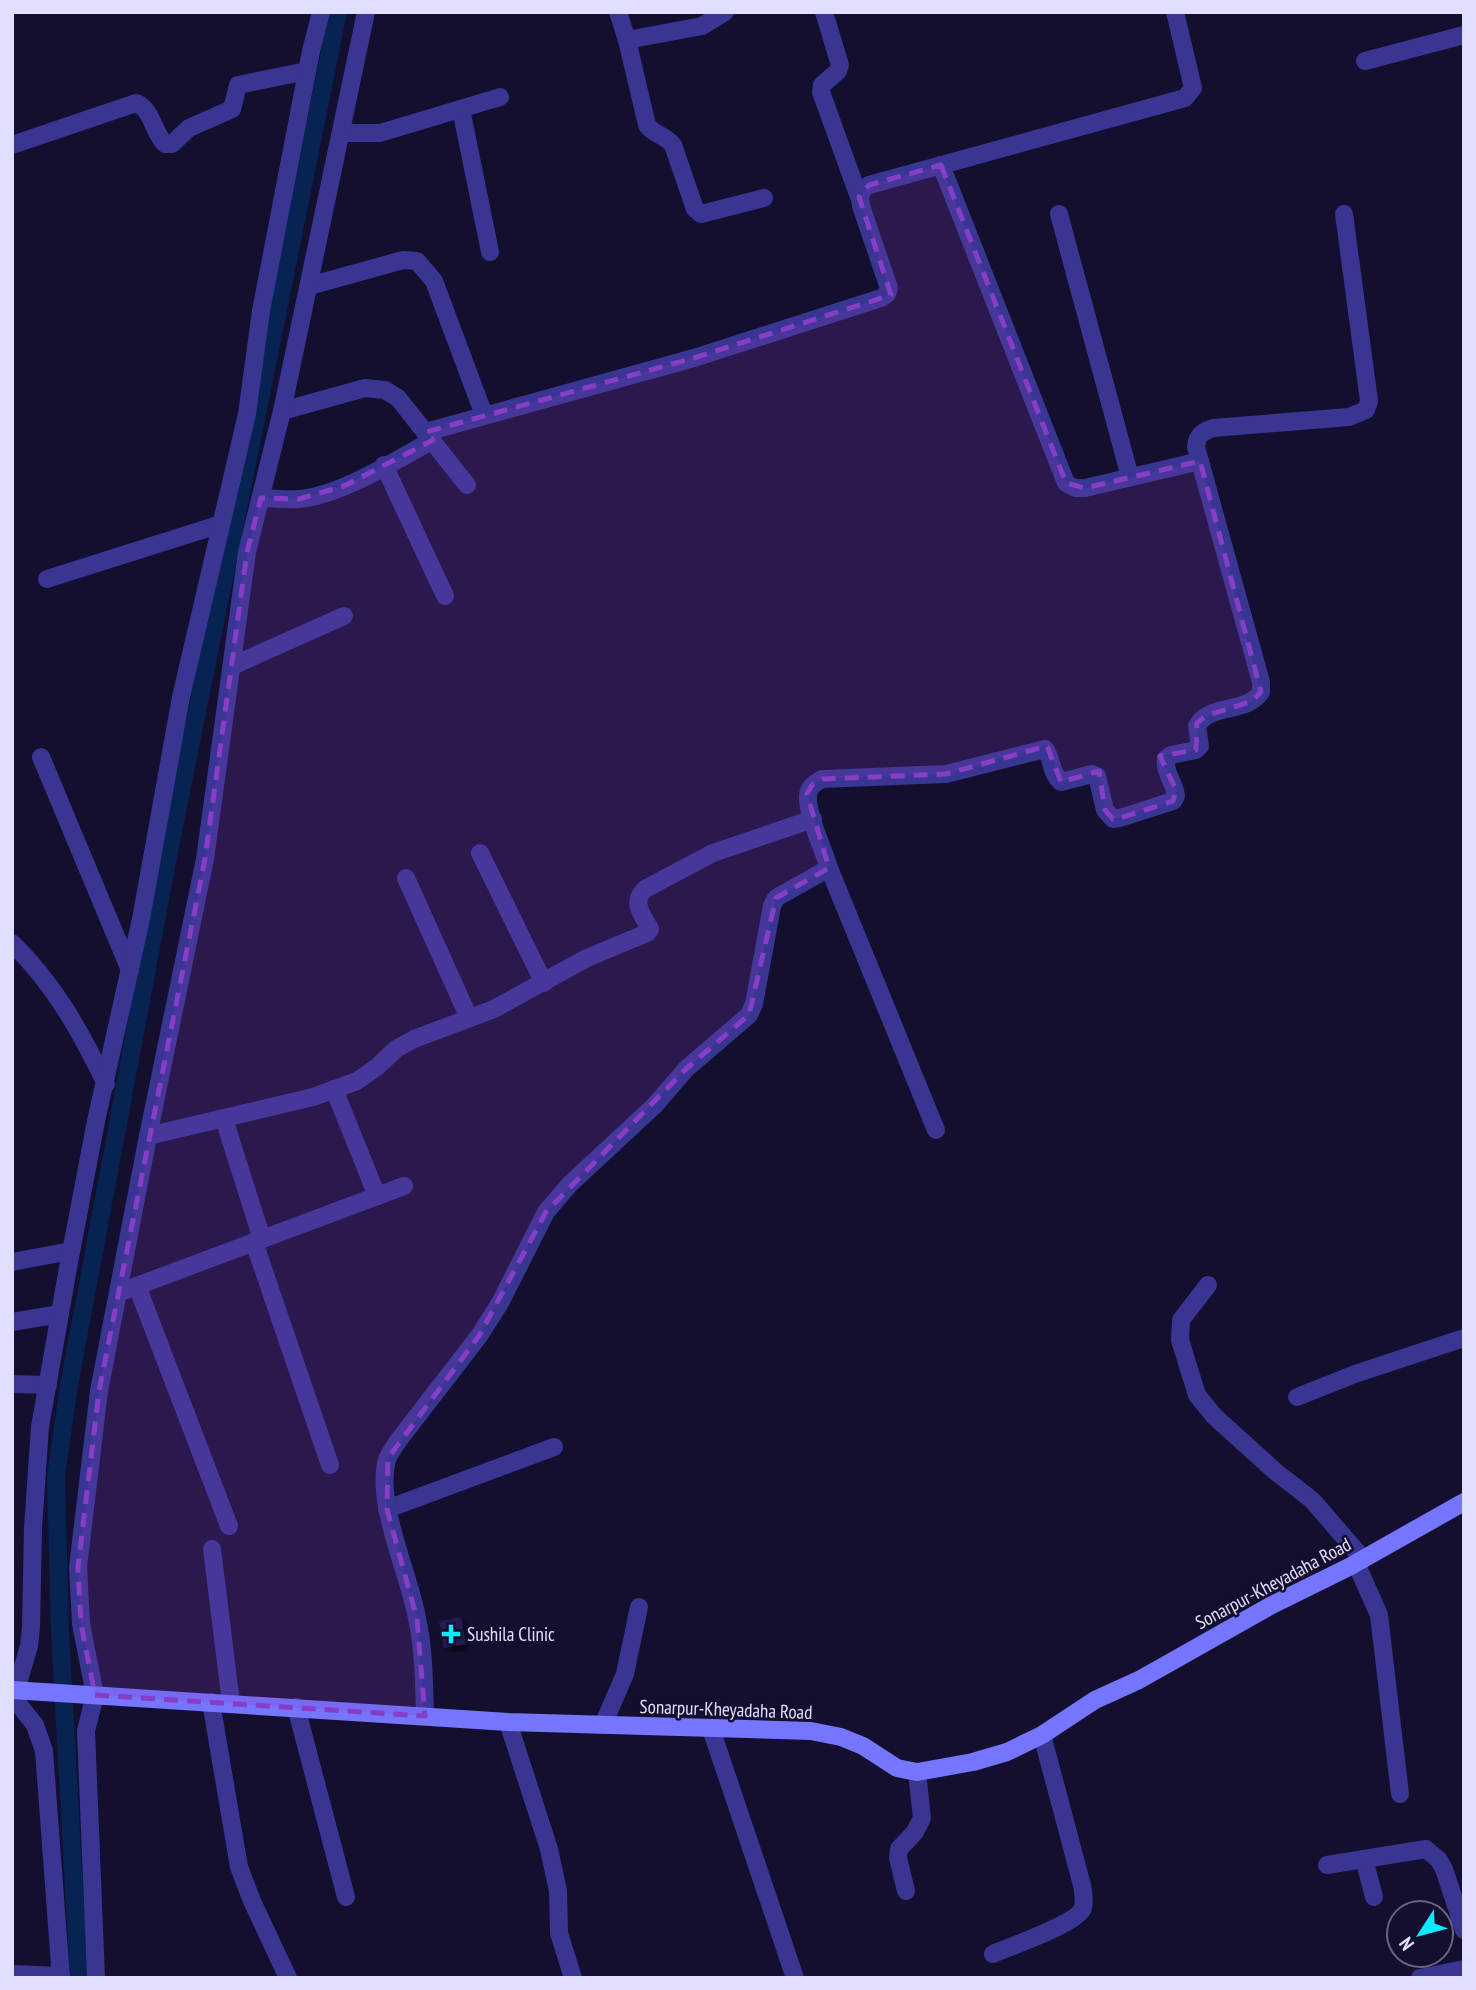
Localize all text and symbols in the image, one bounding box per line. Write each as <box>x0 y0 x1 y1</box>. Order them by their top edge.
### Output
street label: Sonarpur-Kheyadaha Road <box>1191 1532 1355 1634</box>
place label: Sushila Clinic <box>467 1622 555 1646</box>
marker: Sushila Clinic <box>441 1624 461 1644</box>
street label: Sonarpur-Kheyadaha Road <box>639 1694 813 1724</box>
north arrow <box>1385 1899 1455 1969</box>
text: N <box>1394 1933 1419 1955</box>

